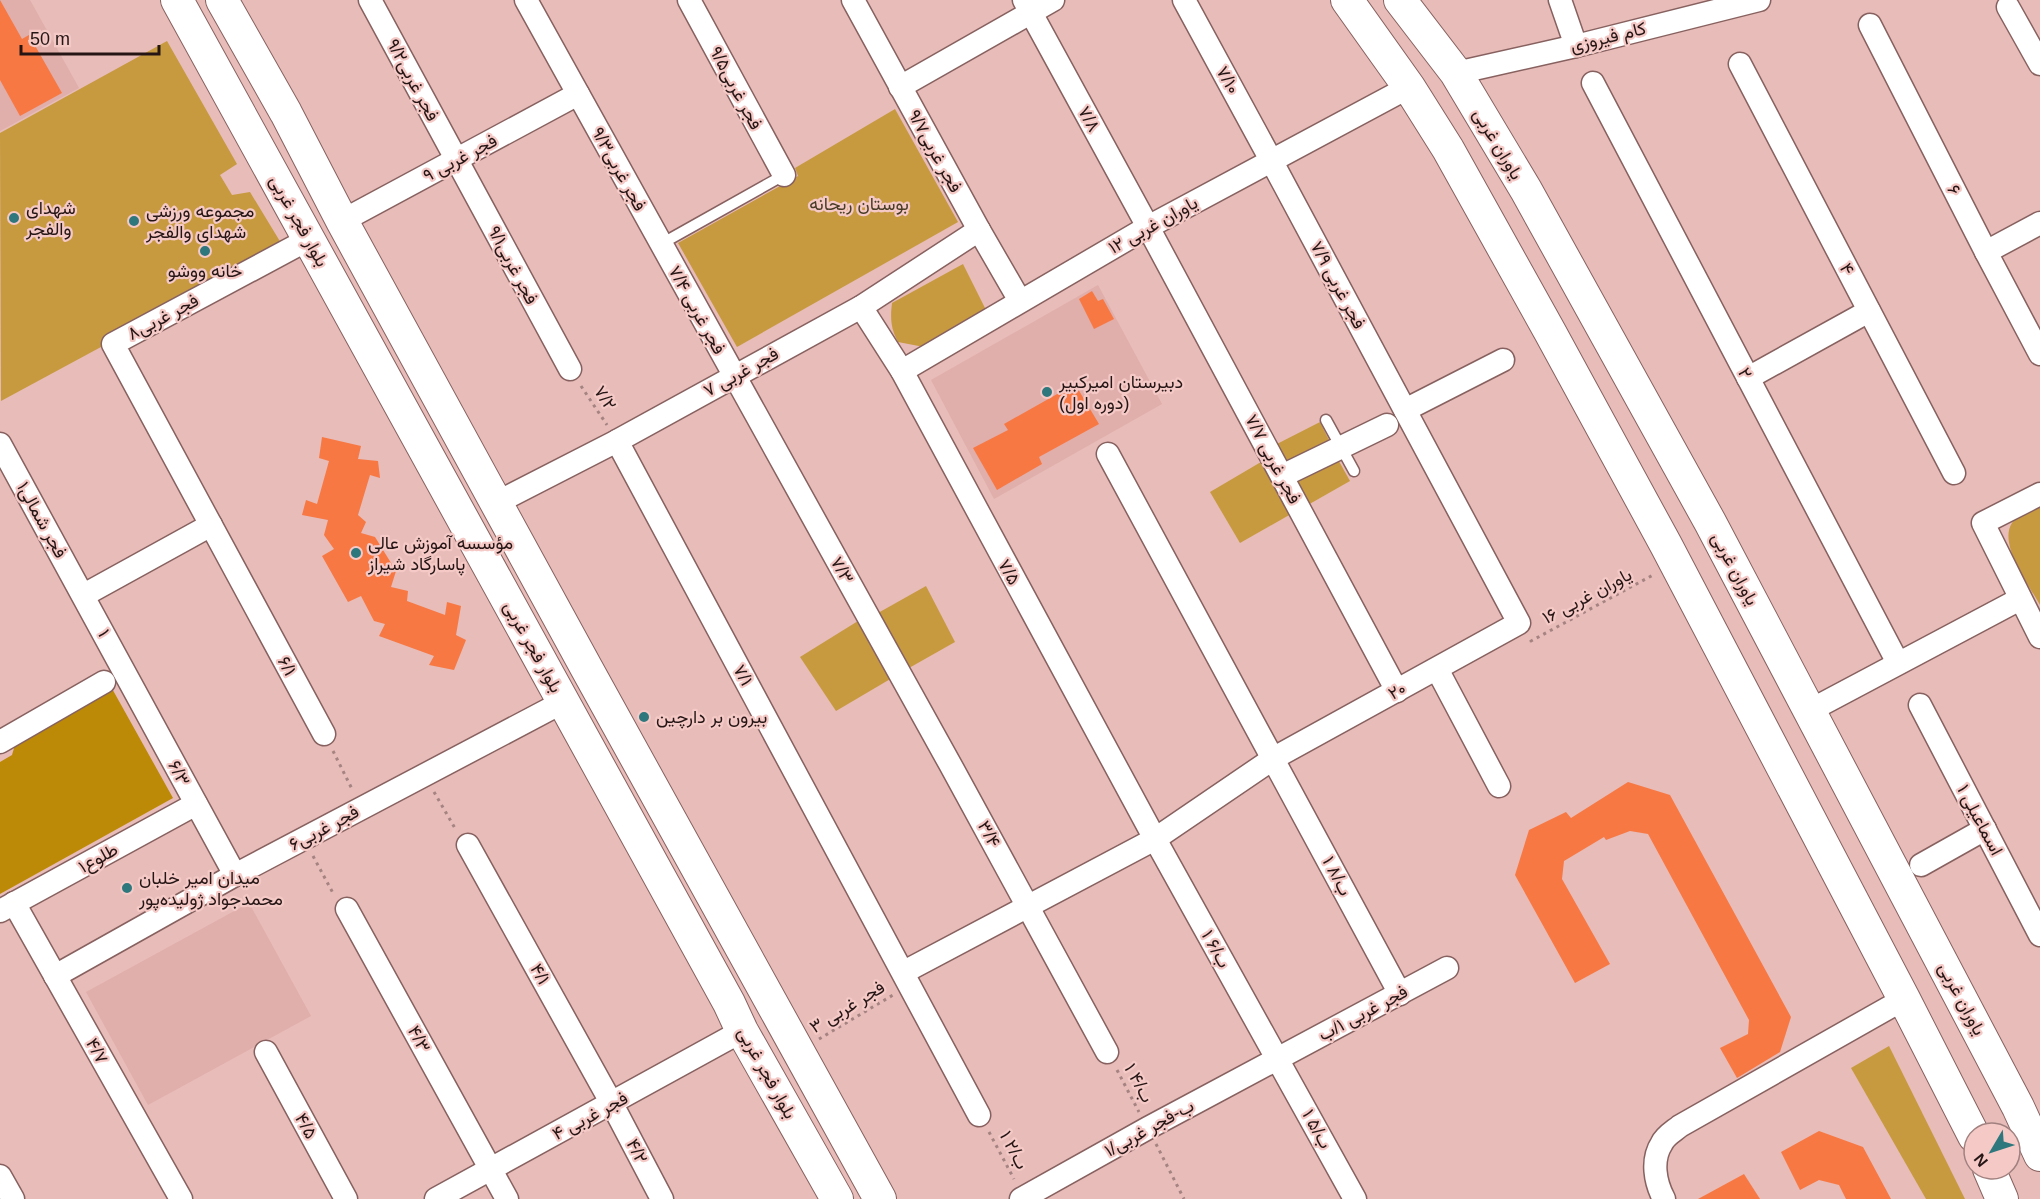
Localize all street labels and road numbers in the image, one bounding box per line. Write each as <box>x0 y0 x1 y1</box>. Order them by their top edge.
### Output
street label: کام فیروزی <box>1568 18 1648 58</box>
street label: فجر غربی۹/۲ <box>382 36 443 125</box>
street label: فجر غربی۹/۵ <box>705 43 766 133</box>
street label: ۷/۱۰ <box>1212 63 1244 97</box>
street label: ۷/۸ <box>1074 103 1104 135</box>
street label: یاوران غربی <box>1468 105 1527 184</box>
street label: فجر غربی۹/۷ <box>903 106 966 196</box>
street label: فجر غربی۹/۳ <box>587 124 650 215</box>
street label: ۹ فجر غربی <box>420 130 501 187</box>
street label: بلوار فجر غربی <box>265 172 332 271</box>
street label: ۶ <box>1943 182 1965 199</box>
street label: ۱۲ یاوران غربی <box>1105 192 1202 259</box>
street label: فجر غربی۹/۱ <box>483 222 542 308</box>
street label: ۷/۹ فجر غربی <box>1306 238 1369 333</box>
street label: ۴ <box>1836 260 1858 278</box>
street label: ۷/۴ فجر غربی <box>664 262 729 358</box>
street label: فجر غربی۸ <box>124 290 202 345</box>
street label: ۷ فجر غربی <box>700 343 782 402</box>
street label: ۲ <box>1734 364 1756 382</box>
street label: ۷/۲ <box>590 382 620 414</box>
street label: ۷/۷ فجر غربی <box>1240 411 1305 508</box>
street label: فجر شمالی۱ <box>12 479 71 562</box>
street label: یاوران غربی <box>1707 529 1762 609</box>
street label: ۷/۳ <box>827 553 857 587</box>
street label: ۷/۵ <box>994 556 1024 588</box>
street label: ۱۶ یاوران غربی <box>1539 564 1635 629</box>
street label: بلوار فجر غربی <box>499 598 566 697</box>
street label: ۱ <box>94 626 114 640</box>
street label: ۶/۱ <box>274 653 300 679</box>
street label: ۷/۱ <box>729 661 757 689</box>
street label: ۲۰ <box>1385 678 1409 704</box>
street label: ۶/۳ <box>164 757 194 789</box>
street label: اسماعیلی ۱ <box>1952 781 2007 859</box>
street label: فجر غربی۶ <box>286 801 363 856</box>
street label: ۳/۴ <box>974 817 1004 851</box>
street label: طلوع۱ <box>75 839 122 879</box>
street label: ۱ ب/۸ <box>1318 853 1356 899</box>
street label: ۱ ب/۶ <box>1198 927 1234 971</box>
street label: یاوران غربی <box>1934 959 1989 1039</box>
street label: ۴/۱ <box>526 960 554 988</box>
street label: ۳ فجر غربی <box>806 977 889 1038</box>
street label: فجر غربی ۱/ب <box>1315 981 1411 1046</box>
street label: ۴/۳ <box>404 1022 434 1056</box>
street label: بلوار فجر غربی <box>733 1024 800 1123</box>
street label: ۴/۷ <box>82 1035 112 1067</box>
street label: ۱ ب/۴ <box>1120 1060 1158 1106</box>
street label: ۴ فجر غربی <box>549 1088 632 1145</box>
street label: ۱/ب-فجر غربی <box>1101 1095 1198 1162</box>
street label: ۱ ب/۵ <box>1298 1106 1336 1152</box>
street label: ۴/۵ <box>291 1110 321 1142</box>
street label: ۱ ب/۲ <box>996 1127 1032 1173</box>
street label: ۴/۲ <box>622 1135 652 1167</box>

